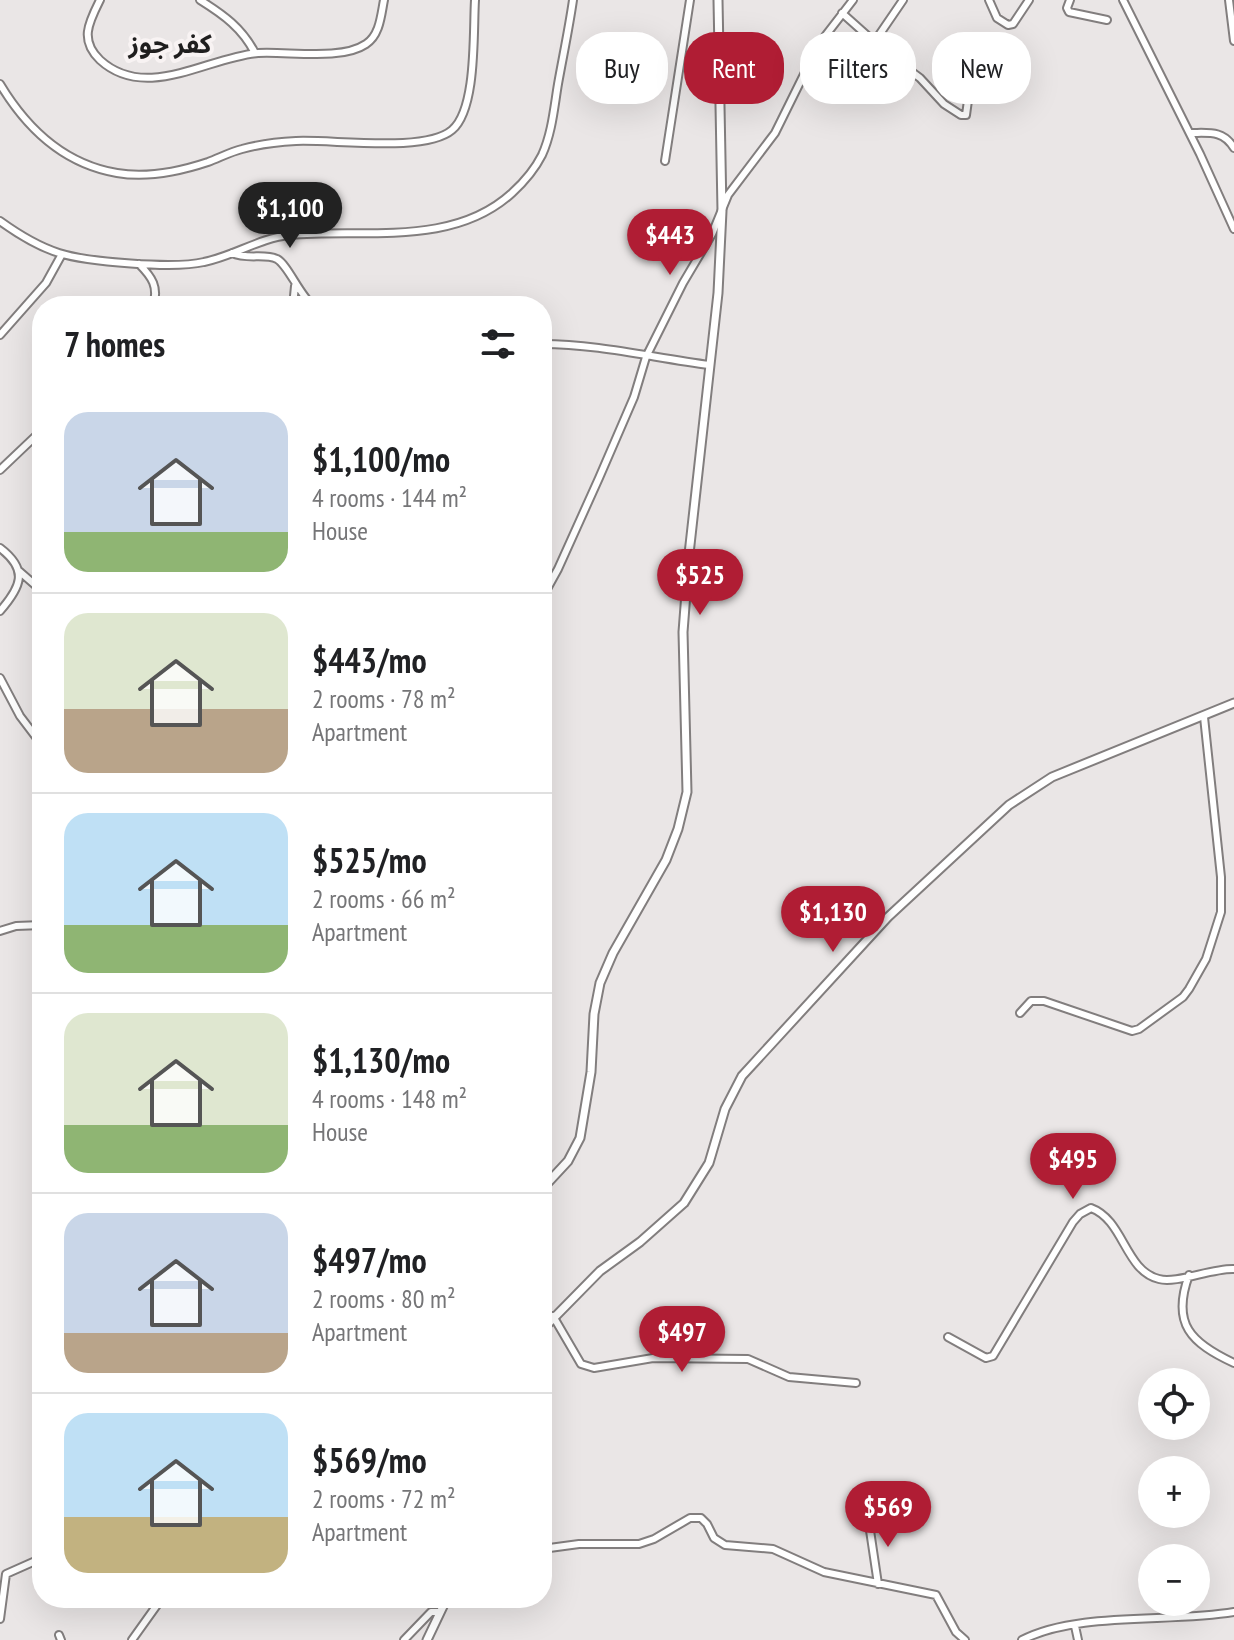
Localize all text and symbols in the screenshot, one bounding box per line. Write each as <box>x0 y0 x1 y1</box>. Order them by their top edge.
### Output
district label: كفر جوز <box>127 27 213 60</box>
chip: Buy <box>576 32 668 104</box>
chip: Rent <box>684 32 784 104</box>
chip: Filters <box>800 32 916 104</box>
chip: New <box>932 32 1031 104</box>
pin: $1,100 <box>225 182 355 250</box>
text: $1,100 <box>256 191 324 224</box>
pin: $443 <box>623 209 717 277</box>
text: $443 <box>645 218 695 251</box>
text: 7 homes <box>64 322 165 366</box>
icon: filters <box>476 322 520 366</box>
text: $1,100/mo <box>312 437 450 481</box>
icon: home <box>128 444 224 540</box>
text: 4 rooms · 144 m² <box>312 481 467 514</box>
text: House <box>312 514 368 547</box>
pin: $525 <box>653 549 747 617</box>
text: $525 <box>675 558 725 591</box>
text: $443/mo <box>312 638 427 682</box>
icon: home <box>128 645 224 741</box>
text: 2 rooms · 78 m² <box>312 682 456 715</box>
text: Apartment <box>312 715 407 748</box>
text: $525/mo <box>312 838 427 882</box>
icon: home <box>128 845 224 941</box>
text: 2 rooms · 66 m² <box>312 882 456 915</box>
pin: $1,130 <box>768 886 898 954</box>
text: $1,130 <box>799 895 867 928</box>
text: Apartment <box>312 915 407 948</box>
text: $1,130/mo <box>312 1038 450 1082</box>
icon: home <box>128 1045 224 1141</box>
text: 4 rooms · 148 m² <box>312 1082 467 1115</box>
text: House <box>312 1115 368 1148</box>
pin: $495 <box>1026 1133 1120 1201</box>
text: $495 <box>1048 1142 1098 1175</box>
text: $497/mo <box>312 1238 427 1282</box>
icon: home <box>128 1245 224 1341</box>
text: 2 rooms · 80 m² <box>312 1282 456 1315</box>
pin: $497 <box>635 1306 729 1374</box>
text: Apartment <box>312 1315 407 1348</box>
text: $497 <box>657 1315 707 1348</box>
map controls <box>1138 1368 1210 1616</box>
button: locate <box>1138 1368 1210 1440</box>
text: $569/mo <box>312 1438 427 1482</box>
icon: home <box>128 1445 224 1541</box>
button: + <box>1138 1456 1210 1528</box>
pin: $569 <box>841 1481 935 1549</box>
text: 2 rooms · 72 m² <box>312 1482 456 1515</box>
text: $569 <box>863 1490 913 1523</box>
text: Apartment <box>312 1515 407 1548</box>
button: − <box>1138 1544 1210 1616</box>

